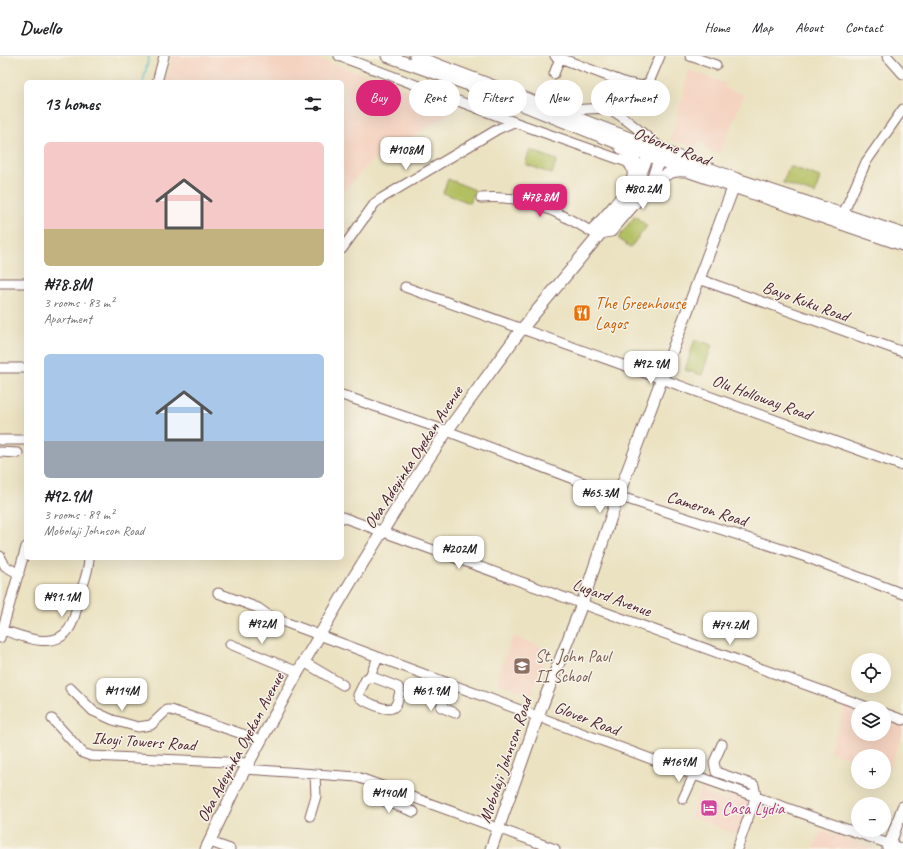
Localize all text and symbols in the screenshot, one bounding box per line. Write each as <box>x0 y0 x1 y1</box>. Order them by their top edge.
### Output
text: Dwello <box>20 16 61 40</box>
text: Home <box>704 19 730 36</box>
text: Map <box>752 19 773 36</box>
text: About <box>795 19 823 36</box>
text: Contact <box>845 19 883 36</box>
chip: Buy <box>356 80 401 116</box>
chip: Rent <box>409 80 460 116</box>
chip: Filters <box>468 80 527 116</box>
chip: New <box>535 80 583 116</box>
chip: Apartment <box>591 80 670 116</box>
icon: filters <box>302 93 324 115</box>
text: 13 homes <box>44 94 100 115</box>
street label: Osborne Road <box>631 122 716 172</box>
pin: ₦108M <box>378 137 434 171</box>
text: ₦108M <box>389 142 423 158</box>
icon: home <box>148 168 220 240</box>
pin: ₦80.2M <box>610 176 676 210</box>
text: ₦80.2M <box>625 181 661 197</box>
pin: ₦78.8M <box>507 184 573 218</box>
text: ₦78.8M <box>522 189 558 205</box>
text: ₦78.8M <box>44 274 91 295</box>
street label: Bayo Kuku Road <box>760 276 854 328</box>
place label: The Greenhouse Lagos <box>595 293 687 334</box>
text: 3 rooms · 83 m² <box>44 295 114 311</box>
restaurant icon: The Greenhouse Lagos <box>572 303 592 323</box>
text: Apartment <box>44 311 92 327</box>
pin: ₦92.9M <box>618 351 684 385</box>
text: ₦92.9M <box>633 356 669 372</box>
street label: Olu Holloway Road <box>709 370 817 426</box>
icon: home <box>148 380 220 452</box>
street label: Oba Adeyinka Oyekan Avenue <box>359 381 468 533</box>
pin: ₦65.3M <box>567 480 633 514</box>
text: ₦65.3M <box>582 485 618 501</box>
text: ₦92.9M <box>44 486 91 507</box>
street label: Cameron Road <box>664 486 752 532</box>
text: 3 rooms · 89 m² <box>44 507 114 523</box>
text: Mobolaji Johnson Road <box>44 523 144 539</box>
pin: ₦202M <box>431 536 487 570</box>
text: ₦202M <box>442 541 476 557</box>
street label: Lugard Avenue <box>570 574 655 622</box>
pin: ₦91.1M <box>29 584 95 618</box>
text: ₦91.1M <box>44 589 80 605</box>
pin: ₦92M <box>238 611 286 645</box>
pin: ₦74.2M <box>697 612 763 646</box>
text: ₦92M <box>248 616 276 632</box>
text: ₦74.2M <box>712 617 748 633</box>
place label: St. John Paul II School <box>535 646 614 687</box>
map controls <box>851 653 891 837</box>
button: locate <box>851 653 891 693</box>
school or university icon: St. John Paul II School <box>512 656 532 676</box>
street label: Oba Adeyinka Oyekan Avenue <box>192 668 289 826</box>
pin: ₦114M <box>94 678 150 712</box>
pin: ₦61.9M <box>398 678 464 712</box>
text: ₦114M <box>105 683 139 699</box>
text: ₦61.9M <box>413 683 449 699</box>
street label: Mobolaji Johnson Road <box>474 692 538 826</box>
street label: Glover Road <box>551 697 624 741</box>
button: layers <box>851 701 891 741</box>
street label: Ikoyi Towers Road <box>91 727 199 756</box>
pin: ₦169M <box>651 749 707 783</box>
button: + <box>851 749 891 789</box>
text: ₦169M <box>662 754 696 770</box>
pin: ₦140M <box>361 780 417 814</box>
text: ₦140M <box>372 785 406 801</box>
button: − <box>851 797 891 837</box>
hotel icon: Casa Lydia <box>699 798 719 818</box>
place label: Casa Lydia <box>722 798 786 819</box>

